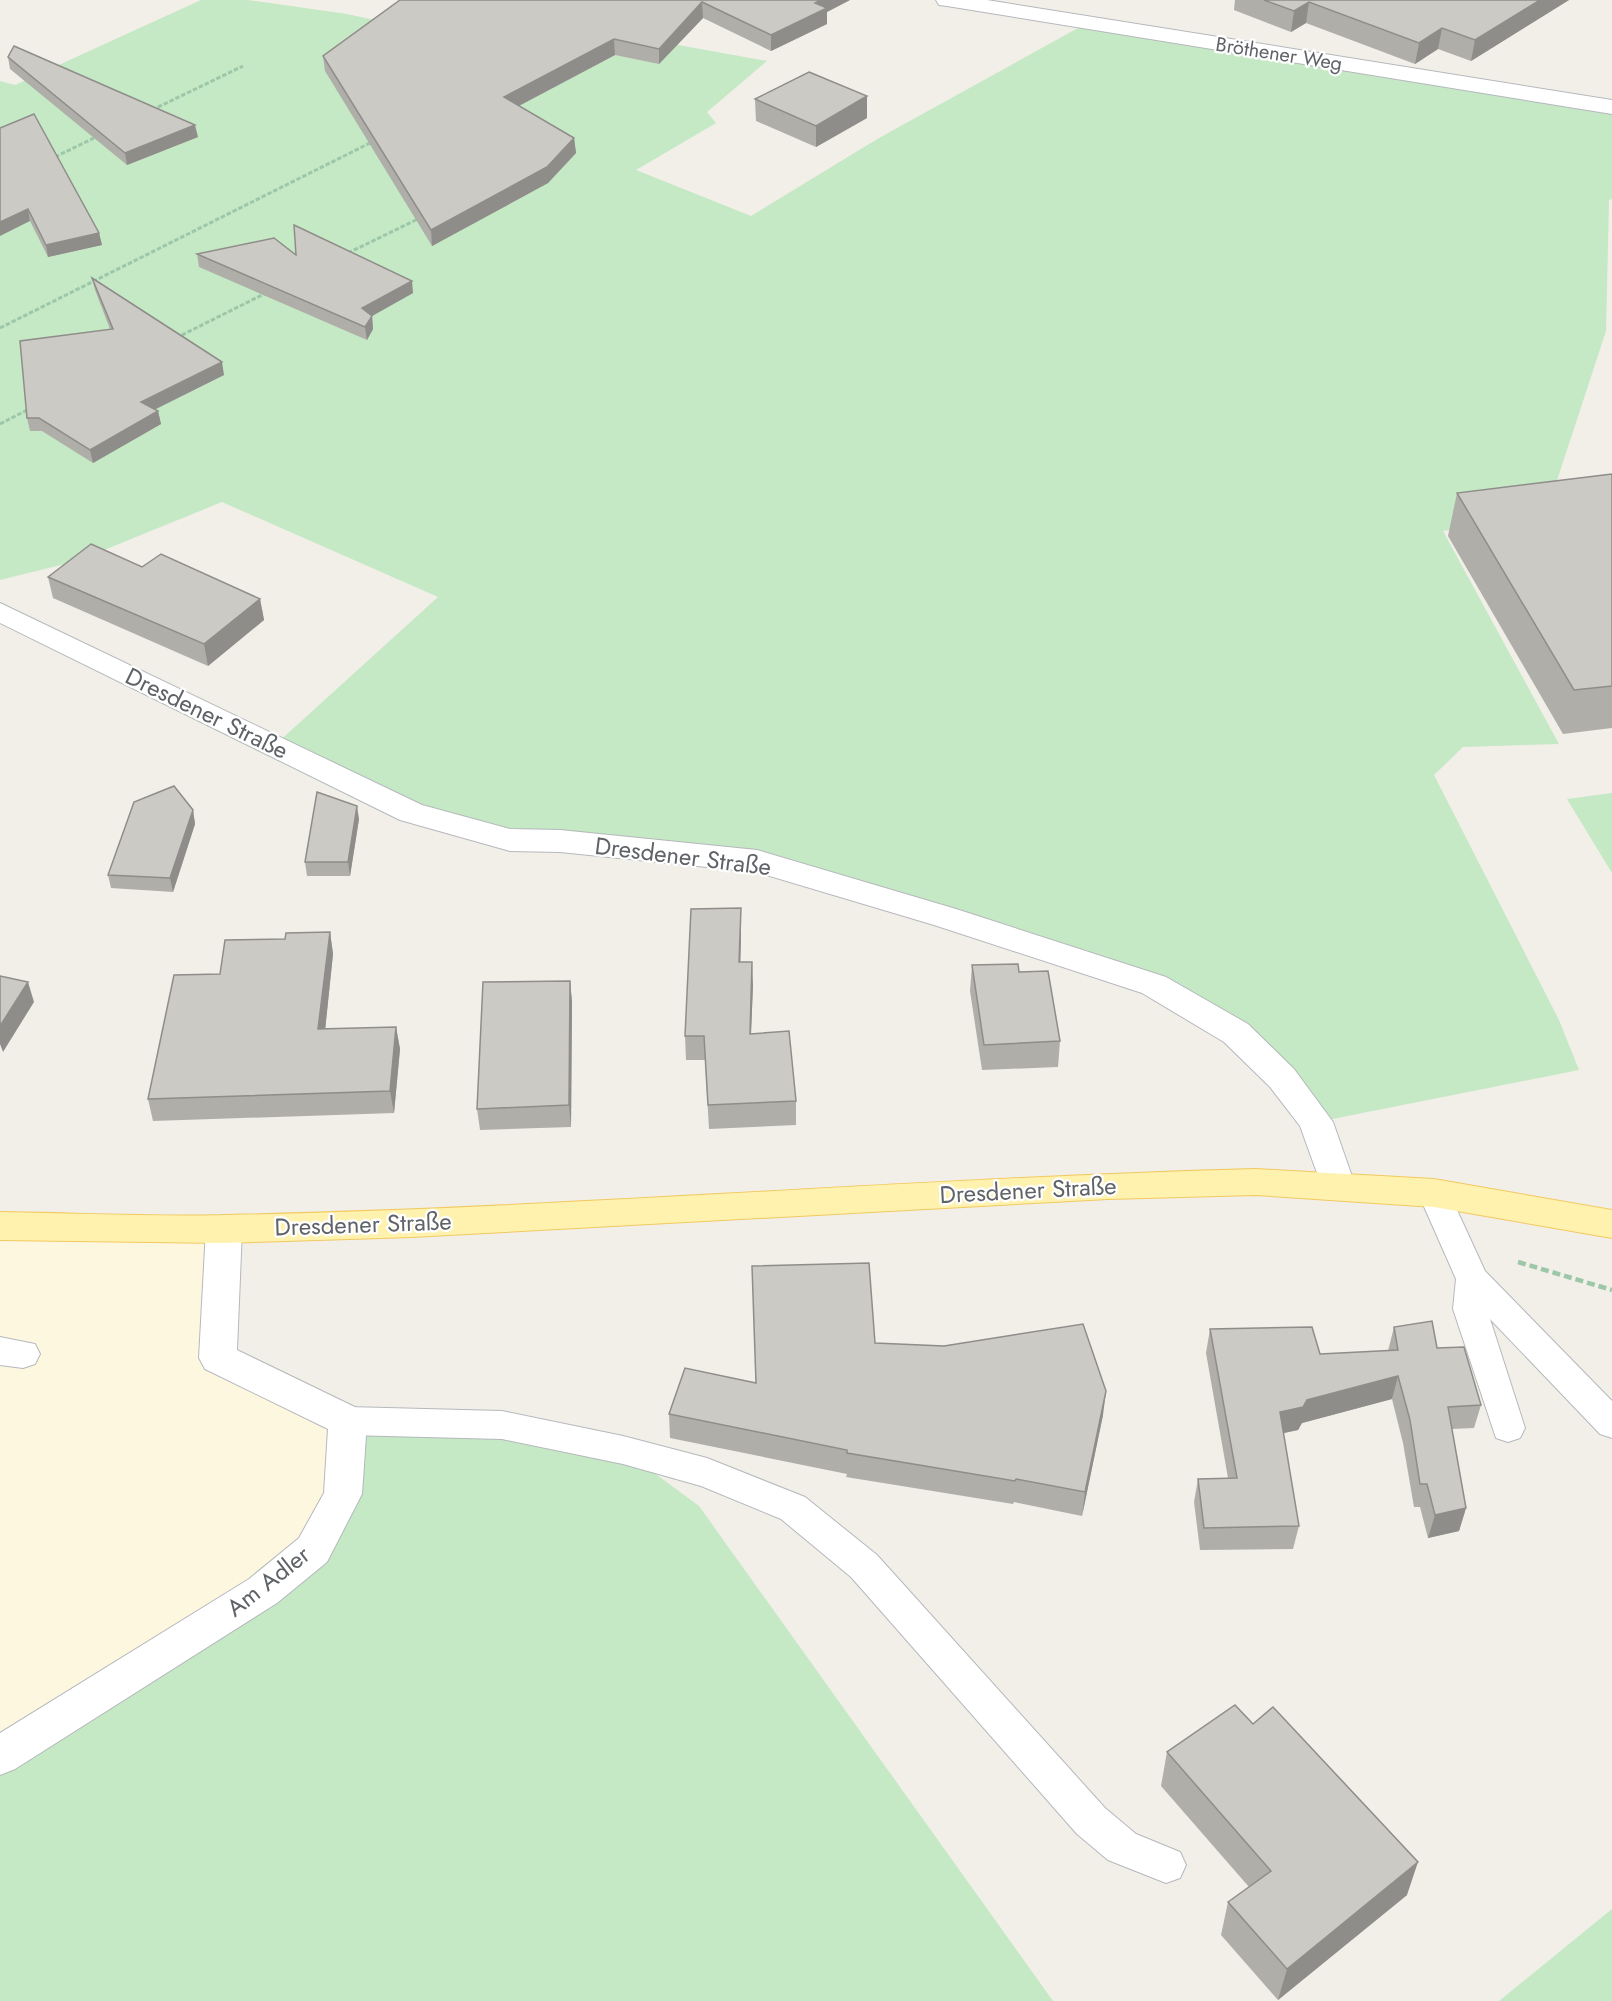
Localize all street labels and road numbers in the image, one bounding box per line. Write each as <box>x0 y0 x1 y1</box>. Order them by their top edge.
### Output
street label: Bröthener Weg <box>1214 30 1344 78</box>
street label: Dresdener Straße <box>120 658 294 768</box>
street label: Dresdener Straße <box>593 828 773 884</box>
street label: Dresdener Straße <box>939 1168 1117 1212</box>
street label: Dresdener Straße <box>274 1203 452 1245</box>
street label: Am Adler <box>219 1537 318 1625</box>

